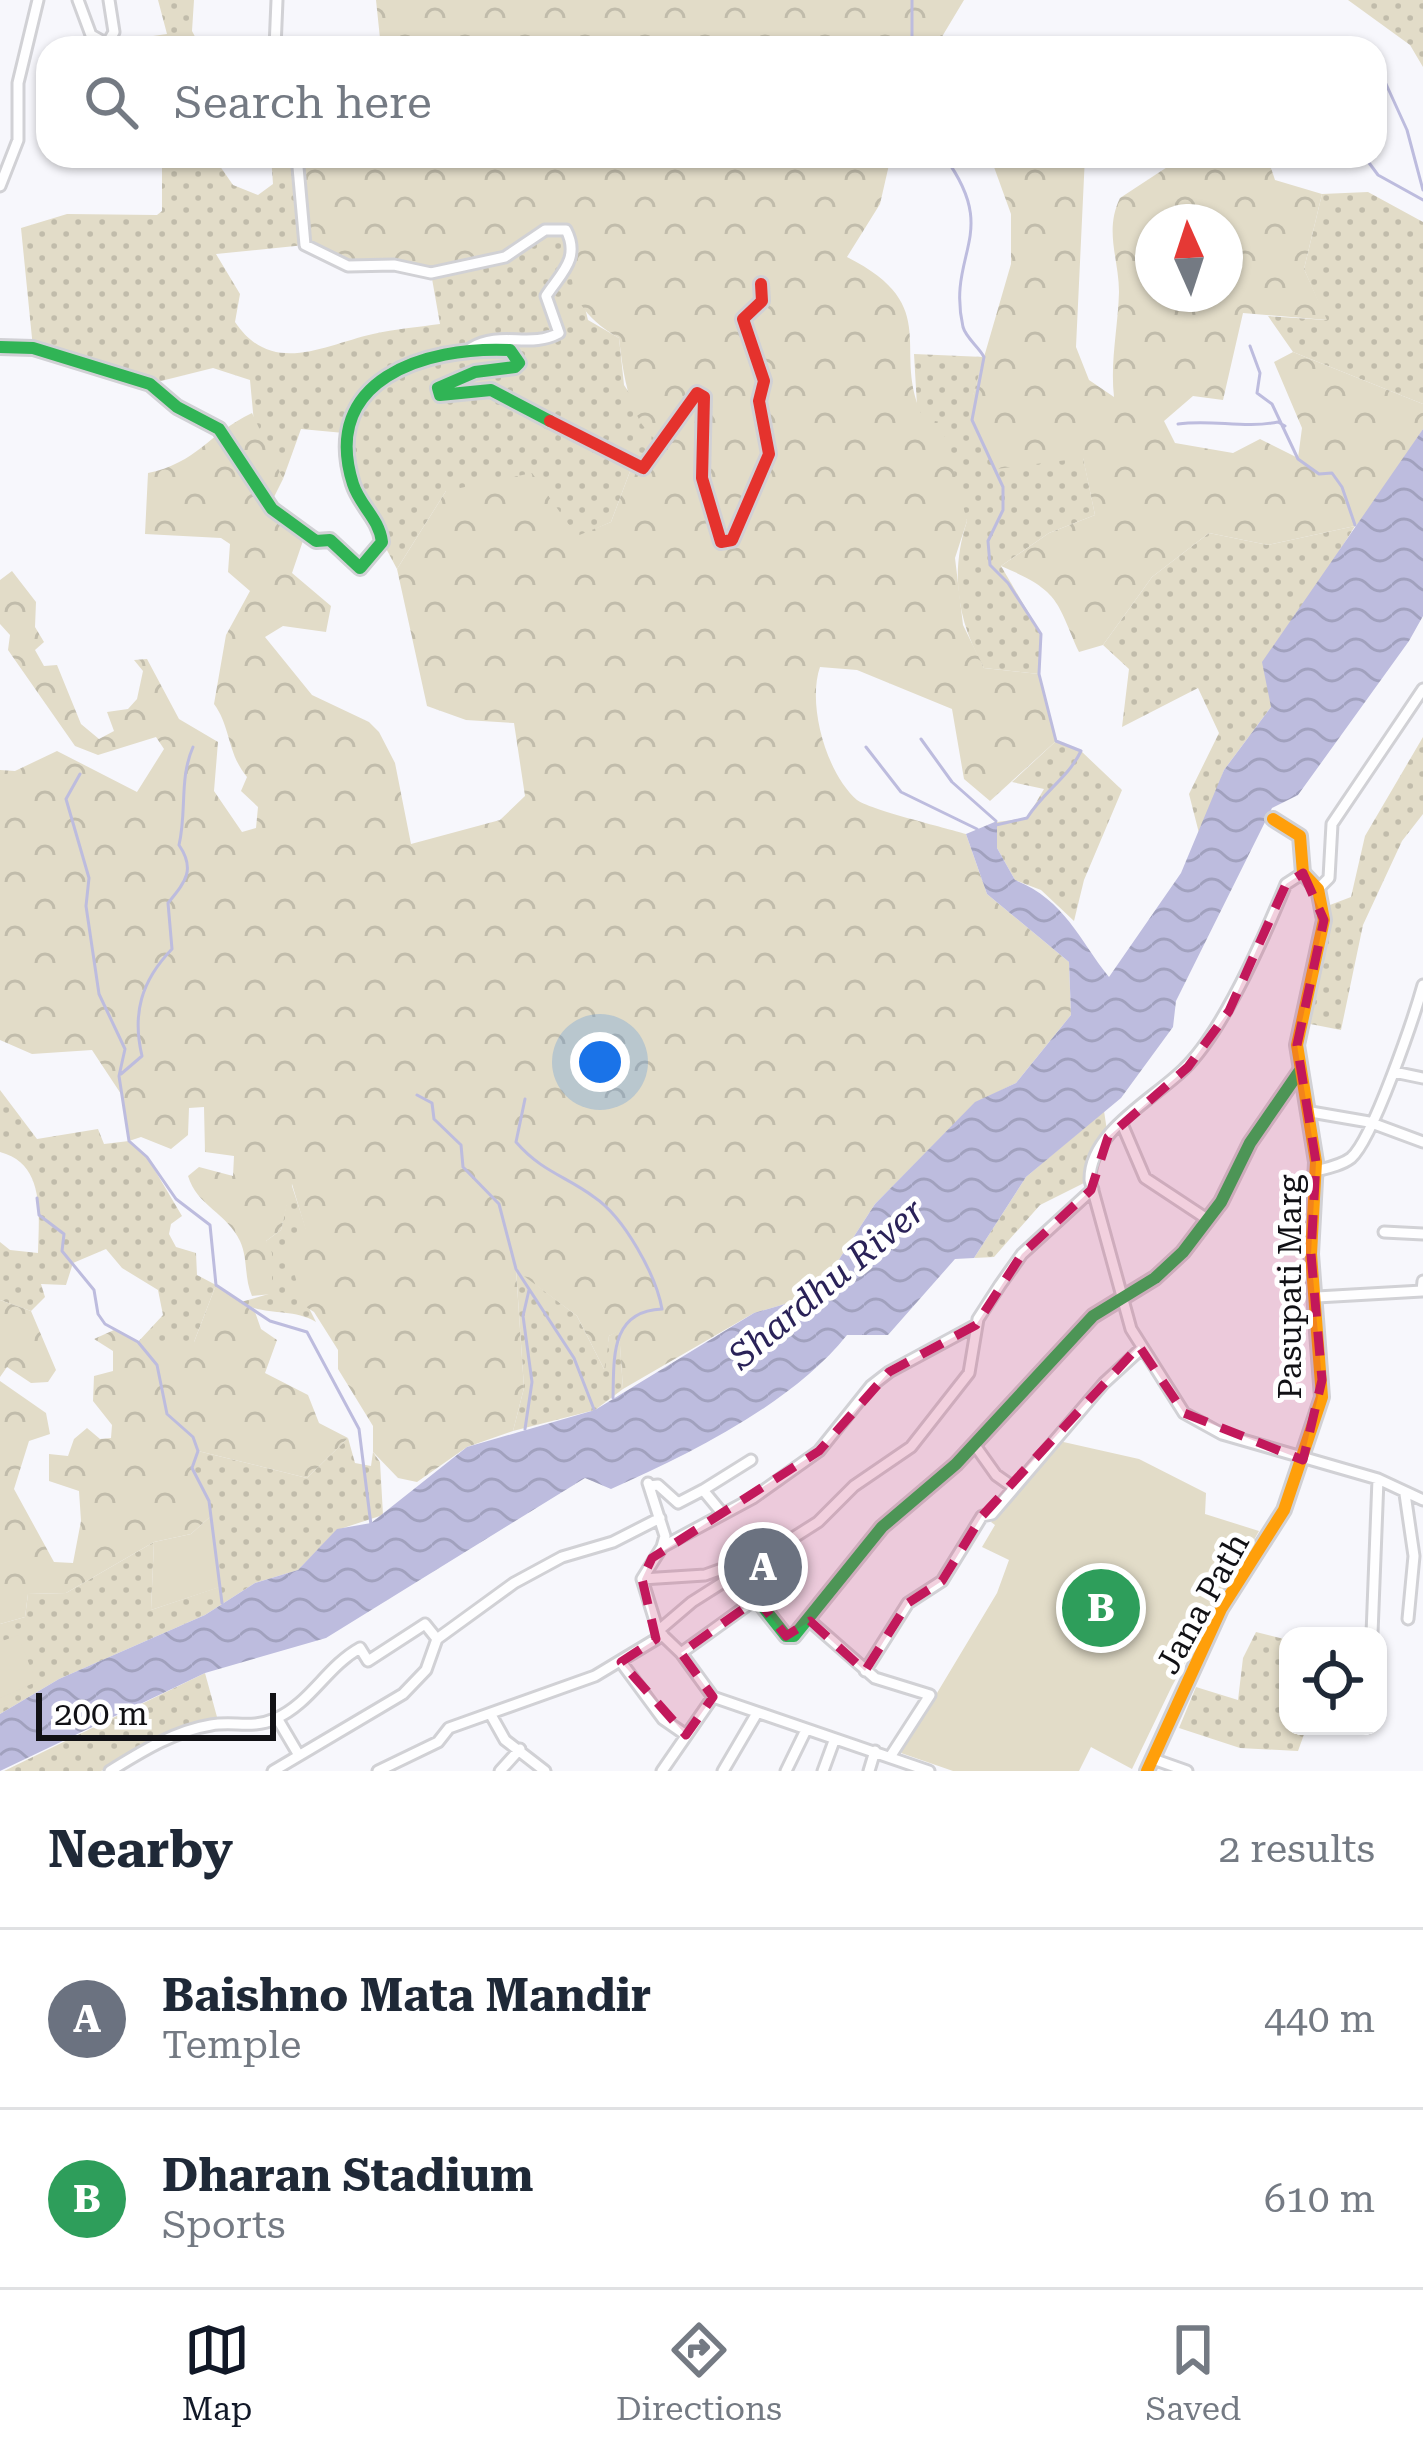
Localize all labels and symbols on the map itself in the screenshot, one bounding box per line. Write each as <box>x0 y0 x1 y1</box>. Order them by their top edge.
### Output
north arrow <box>1135 204 1243 312</box>
your location <box>570 1032 630 1092</box>
street label: Pasupati Marg <box>1270 1174 1309 1400</box>
water label: Shardhu River <box>720 1190 933 1378</box>
pin: A <box>724 1522 802 1612</box>
street label: Jana Path <box>1148 1526 1257 1680</box>
pin: B <box>1062 1563 1140 1653</box>
scale bar <box>36 1687 276 1740</box>

